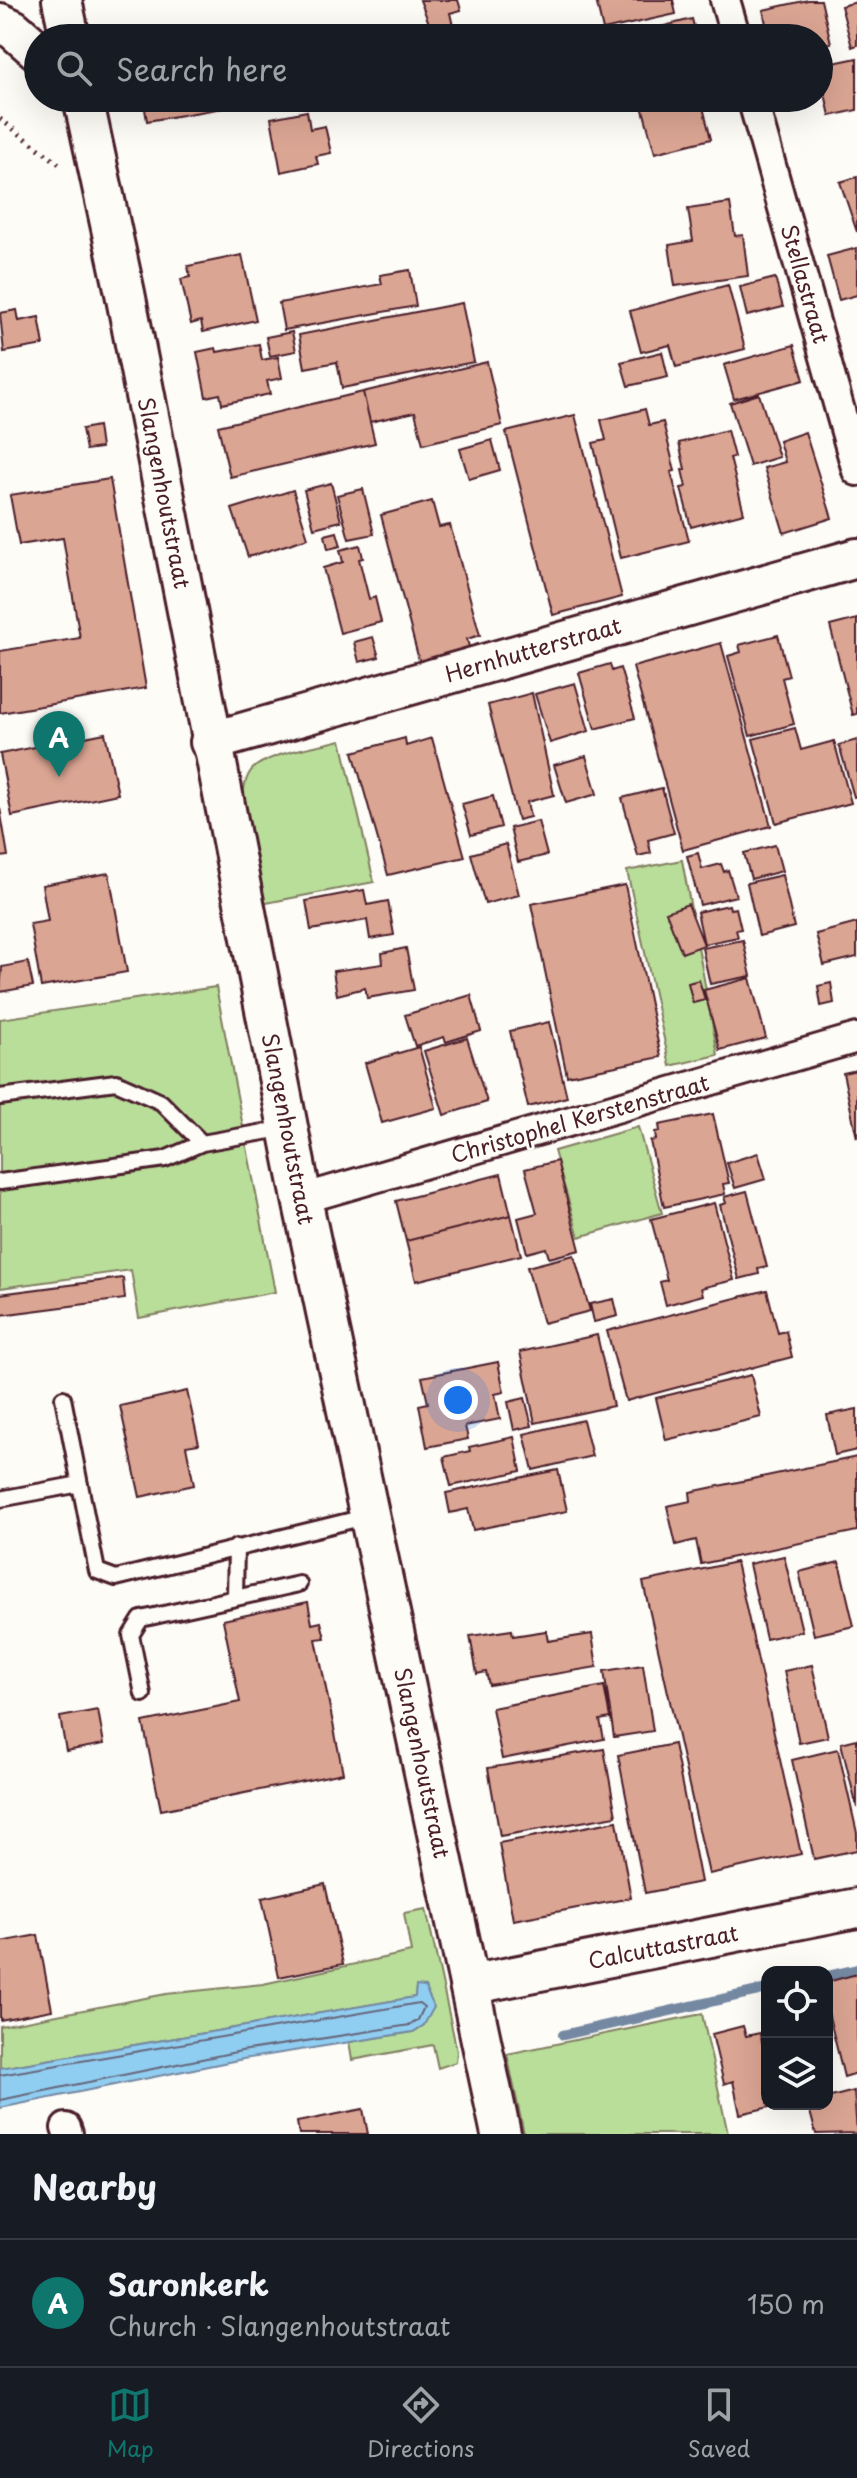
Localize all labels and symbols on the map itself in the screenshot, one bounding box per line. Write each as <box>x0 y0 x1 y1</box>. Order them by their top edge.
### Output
street label: Stellastraat <box>774 220 839 347</box>
street label: Slangenhoutstraat <box>131 394 200 591</box>
street label: Hernhutterstraat <box>441 608 624 689</box>
pin: A <box>33 711 85 777</box>
street label: Slangenhoutstraat <box>255 1030 324 1227</box>
street label: Christophel Kerstenstraat <box>447 1065 713 1170</box>
your location <box>438 1380 478 1420</box>
street label: Slangenhoutstraat <box>387 1664 460 1861</box>
street label: Calcuttastraat <box>585 1915 740 1976</box>

